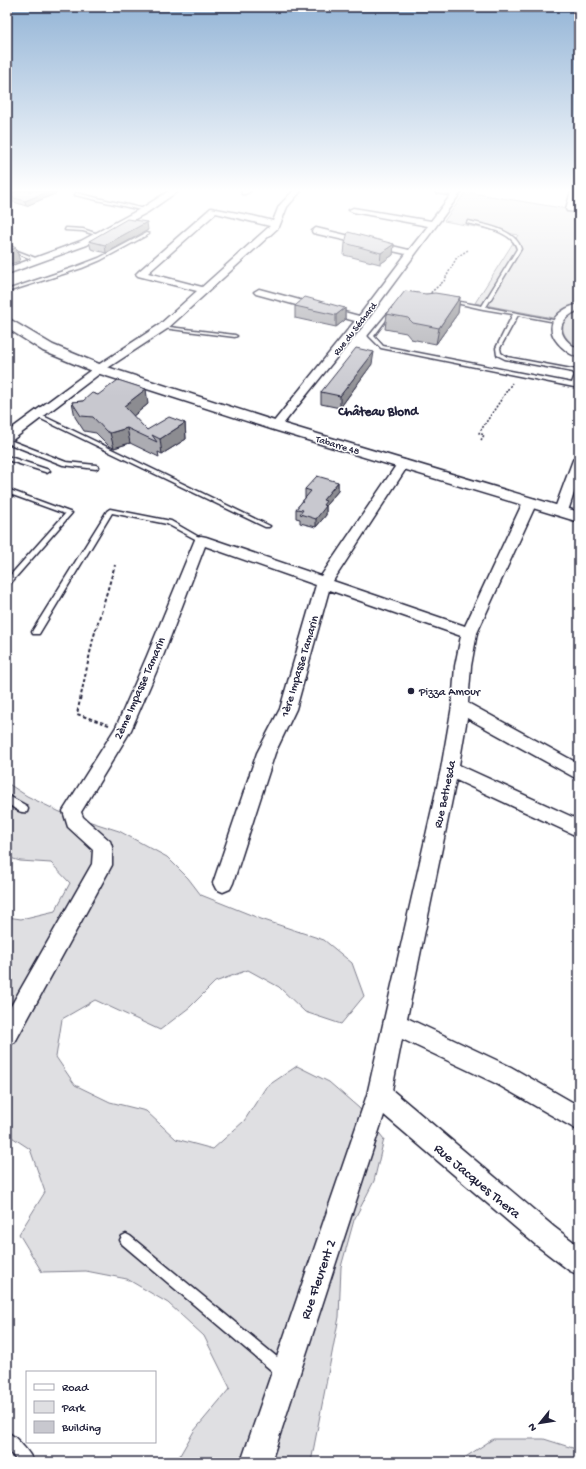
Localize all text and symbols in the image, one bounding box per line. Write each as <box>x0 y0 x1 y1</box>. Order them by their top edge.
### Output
street label: Rue du Séchard <box>331 299 381 358</box>
district label: Château Blond <box>337 404 419 420</box>
street label: Tabarre 48 <box>313 433 361 458</box>
street label: 1ère Impasse Tamarin <box>279 614 323 720</box>
street label: 2ème Impasse Tamarin <box>112 635 170 742</box>
marker: Pizza Amour <box>406 686 416 696</box>
place label: Pizza Amour <box>418 686 482 700</box>
street label: Rue Bethesda <box>432 759 460 830</box>
street label: Rue Jacques Thera <box>430 1141 524 1224</box>
street label: Rue Fleurent 2 <box>298 1238 341 1322</box>
legend <box>26 1371 156 1443</box>
text: Road <box>62 1382 89 1396</box>
text: Park <box>61 1402 87 1416</box>
north arrow <box>520 1403 560 1443</box>
text: N <box>526 1421 540 1433</box>
text: Building <box>61 1422 101 1436</box>

